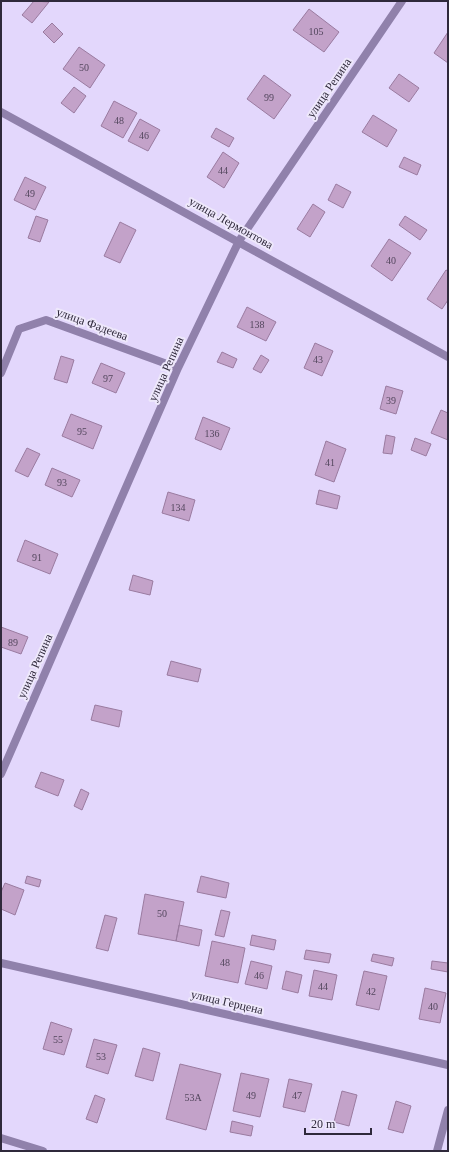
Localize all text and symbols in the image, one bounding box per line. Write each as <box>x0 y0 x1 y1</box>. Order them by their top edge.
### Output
house number: 105 <box>309 26 324 37</box>
street label: улица Репина <box>304 55 354 121</box>
house number: 50 <box>79 62 89 73</box>
house number: 99 <box>264 92 274 103</box>
house number: 48 <box>114 115 124 126</box>
house number: 46 <box>139 130 149 141</box>
house number: 44 <box>218 165 228 176</box>
house number: 49 <box>25 188 35 199</box>
street label: улица Лермонтова <box>187 194 276 252</box>
house number: 40 <box>386 255 396 266</box>
street label: улица Фадеева <box>54 305 130 344</box>
house number: 138 <box>250 319 265 330</box>
street label: улица Репина <box>146 334 187 403</box>
house number: 43 <box>313 354 323 365</box>
house number: 97 <box>103 373 113 384</box>
house number: 39 <box>386 395 396 406</box>
house number: 95 <box>77 426 87 437</box>
house number: 136 <box>205 428 220 439</box>
house number: 41 <box>325 457 335 468</box>
house number: 93 <box>57 477 67 488</box>
house number: 134 <box>171 502 186 513</box>
house number: 91 <box>32 552 42 563</box>
street label: улица Репина <box>15 631 56 700</box>
house number: 89 <box>8 637 18 648</box>
house number: 50 <box>157 908 167 919</box>
house number: 48 <box>220 957 230 968</box>
house number: 46 <box>254 970 264 981</box>
house number: 44 <box>318 981 328 992</box>
house number: 42 <box>366 986 376 997</box>
street label: улица Герцена <box>190 987 265 1017</box>
house number: 40 <box>428 1001 438 1012</box>
house number: 55 <box>53 1034 63 1045</box>
house number: 53 <box>96 1051 106 1062</box>
house number: 49 <box>246 1090 256 1101</box>
house number: 47 <box>292 1090 302 1101</box>
house number: 53А <box>184 1092 202 1103</box>
scale bar <box>305 1110 371 1136</box>
text: 20 m <box>311 1117 336 1131</box>

